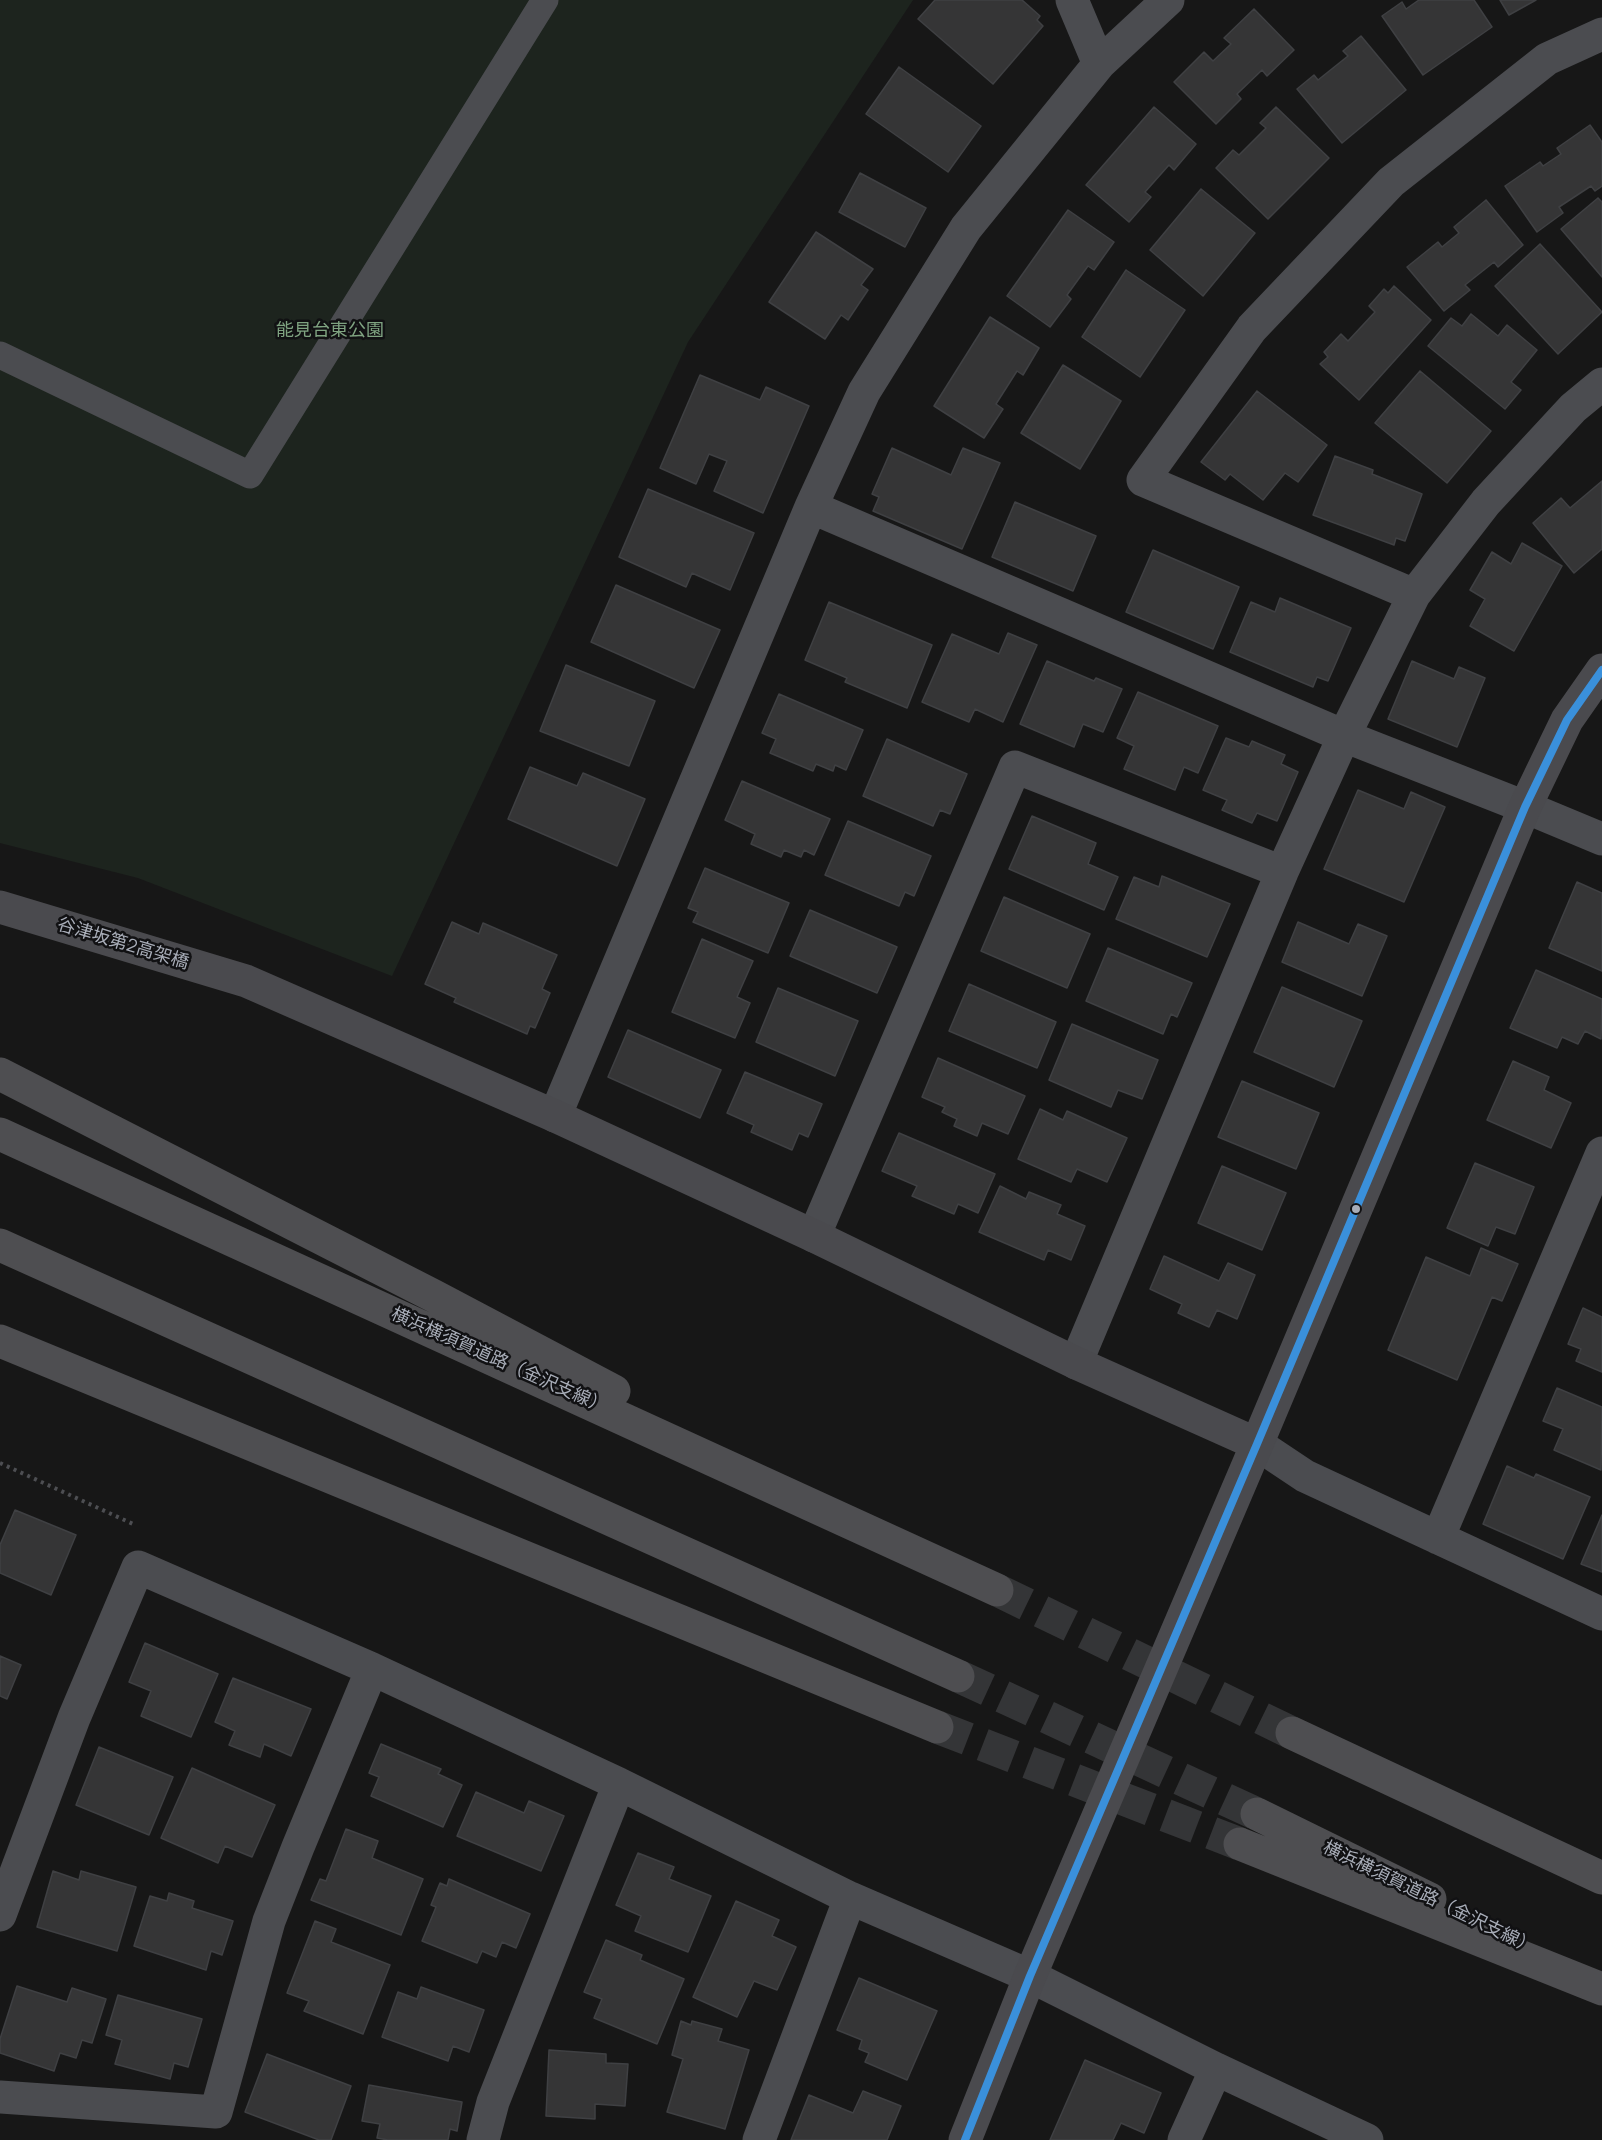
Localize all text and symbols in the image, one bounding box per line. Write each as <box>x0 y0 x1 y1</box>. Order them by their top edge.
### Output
park label: 能見台東公園 <box>276 320 384 342</box>
street label: 谷津坂第2高架橋 <box>55 914 191 974</box>
unlabelled marker <box>1350 1203 1362 1215</box>
street label: 横浜横須賀道路（金沢支線） <box>388 1304 610 1418</box>
street label: 横浜横須賀道路（金沢支線） <box>1319 1837 1539 1959</box>

